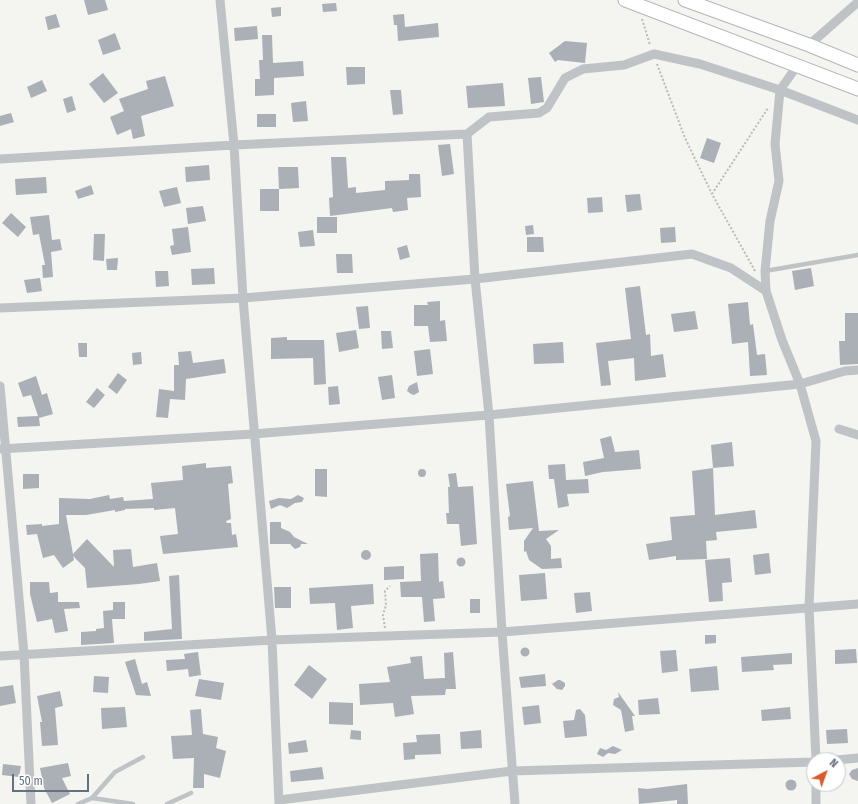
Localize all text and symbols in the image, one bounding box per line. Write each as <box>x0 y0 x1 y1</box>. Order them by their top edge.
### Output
north arrow <box>806 752 846 792</box>
text: N <box>827 756 840 770</box>
scale bar <box>14 766 91 792</box>
text: 50 m <box>19 774 43 788</box>

